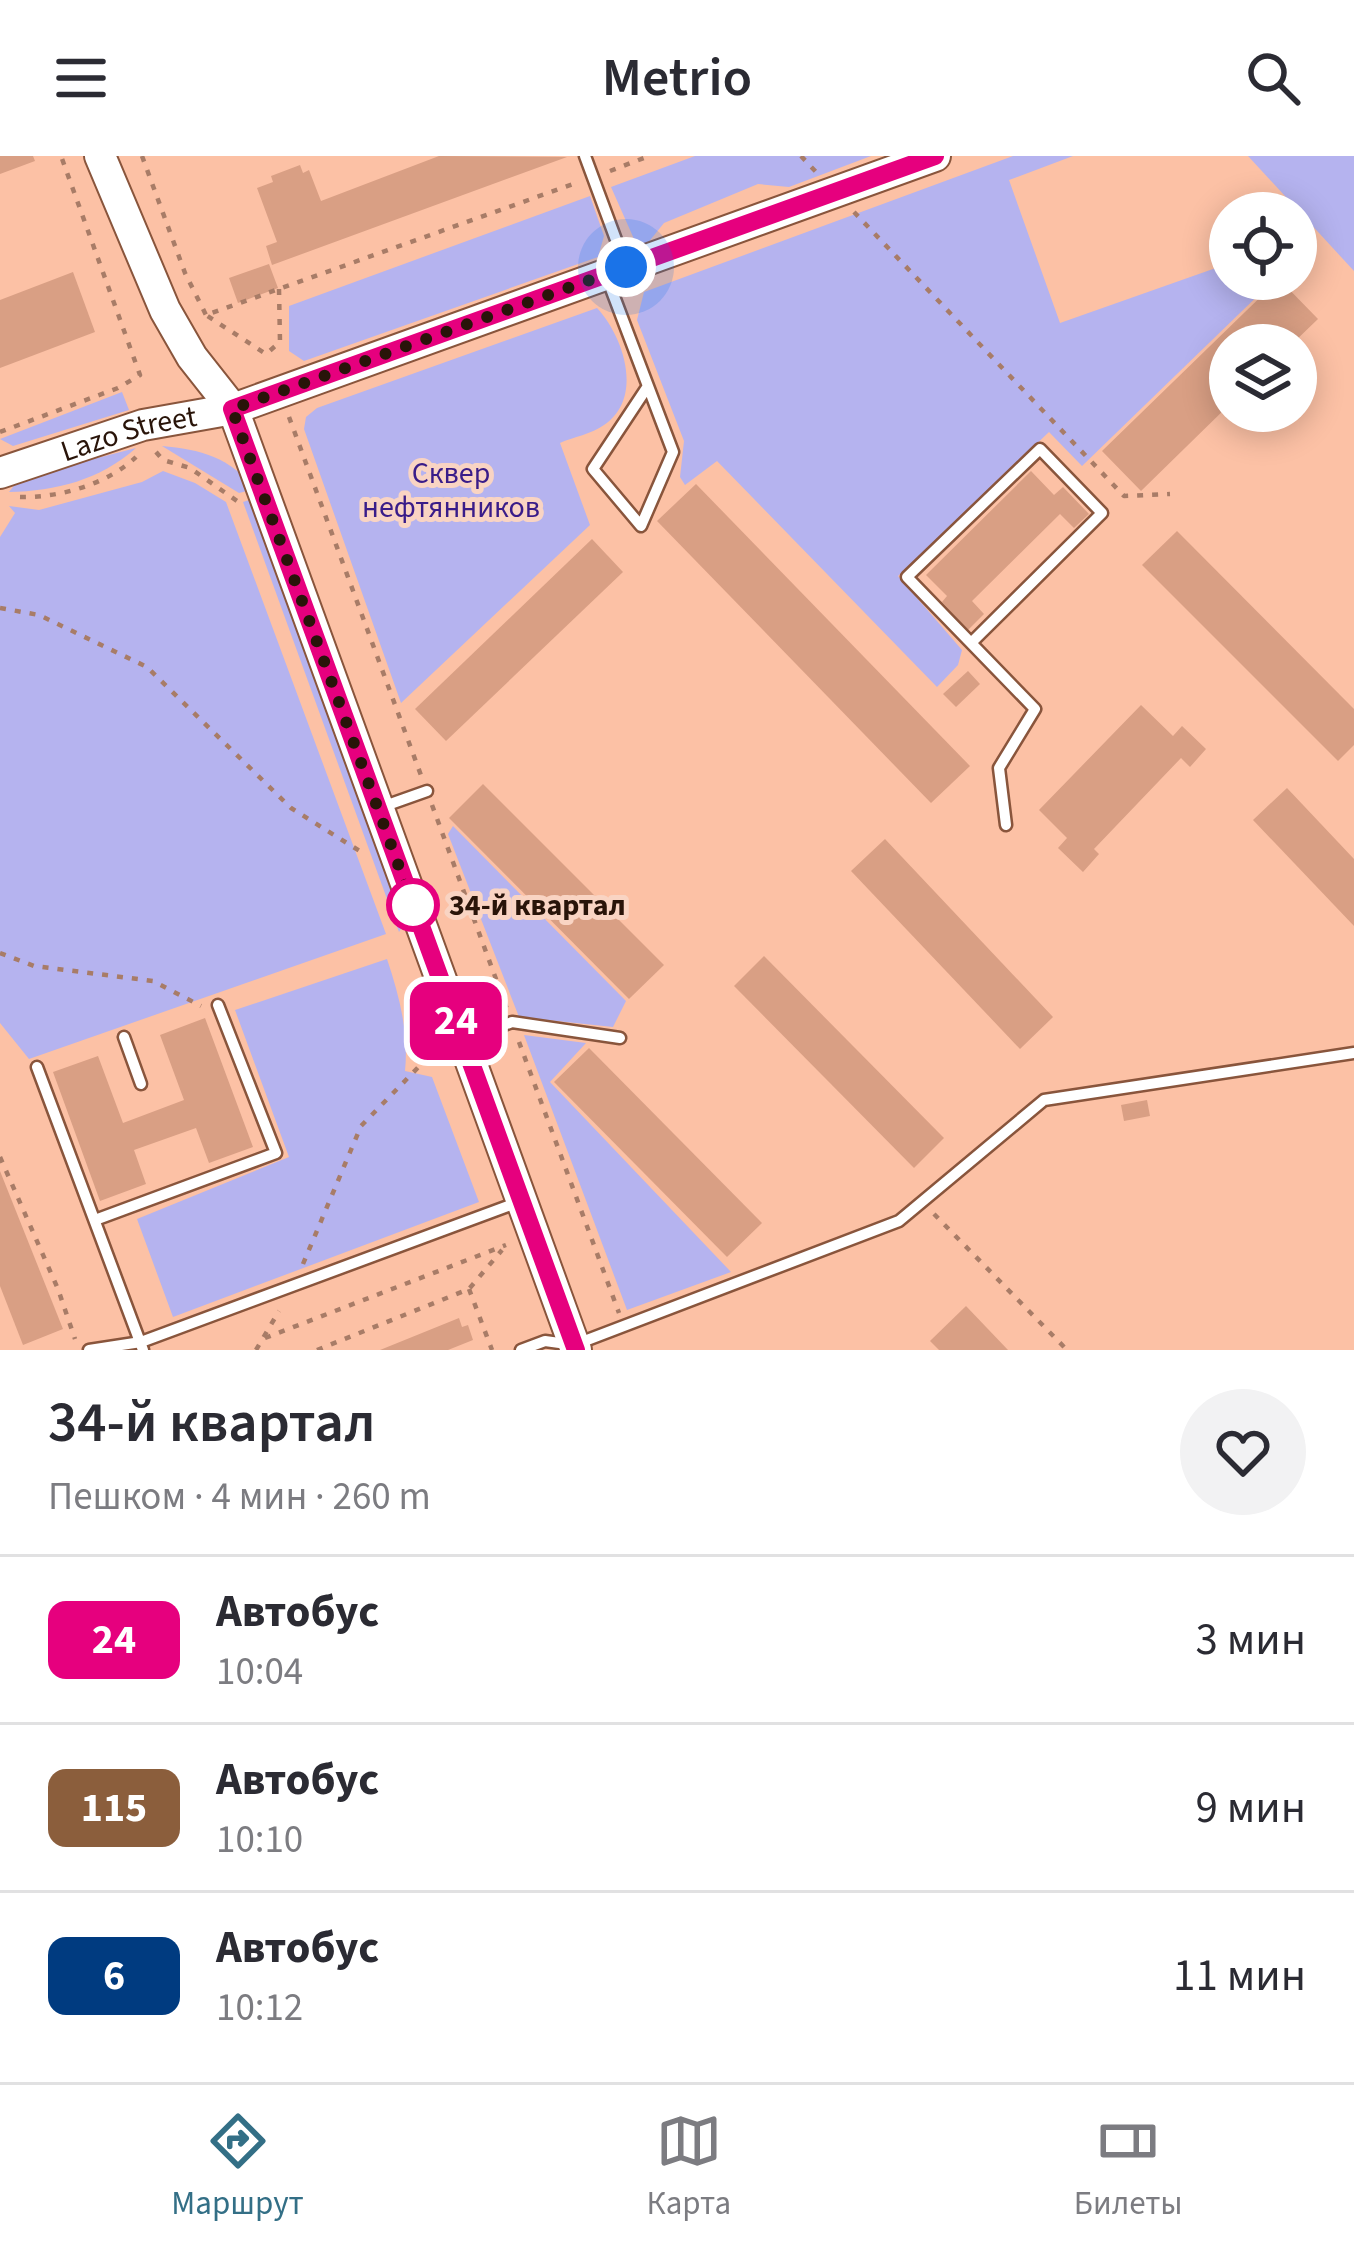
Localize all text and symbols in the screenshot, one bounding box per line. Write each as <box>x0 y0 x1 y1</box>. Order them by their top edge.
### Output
text: Metrio <box>602 40 752 117</box>
icon: menu <box>48 45 114 111</box>
icon: search <box>1240 45 1306 111</box>
map controls <box>1209 192 1317 432</box>
button: locate <box>1209 192 1317 300</box>
your location <box>596 237 656 297</box>
button: layers <box>1209 324 1317 432</box>
street label: Lazo Street <box>55 395 200 473</box>
park label: Сквер нефтянников <box>362 452 540 529</box>
marker: 34-й квартал <box>388 880 438 930</box>
place label: 34-й квартал <box>449 884 626 927</box>
line badge: 24 <box>402 982 510 1060</box>
text: 24 <box>434 991 478 1051</box>
text: 34-й квартал <box>48 1383 375 1464</box>
button: heart <box>1180 1389 1306 1515</box>
text: Пешком · 4 мин · 260 m <box>48 1469 431 1525</box>
text: Автобус <box>216 1580 379 1644</box>
text: 3 мин <box>1195 1608 1306 1672</box>
text: 24 <box>92 1610 136 1670</box>
text: 10:04 <box>216 1644 303 1700</box>
text: Автобус <box>216 1748 379 1812</box>
text: 9 мин <box>1195 1776 1306 1840</box>
text: 115 <box>81 1778 147 1838</box>
text: 10:10 <box>216 1812 303 1868</box>
text: Автобус <box>216 1916 379 1980</box>
text: 11 мин <box>1173 1944 1306 2008</box>
text: 6 <box>103 1946 125 2006</box>
text: 10:12 <box>216 1980 303 2036</box>
tab: Маршрут <box>171 2108 304 2227</box>
tab: Карта <box>647 2108 731 2227</box>
tab: Билеты <box>1074 2108 1183 2227</box>

